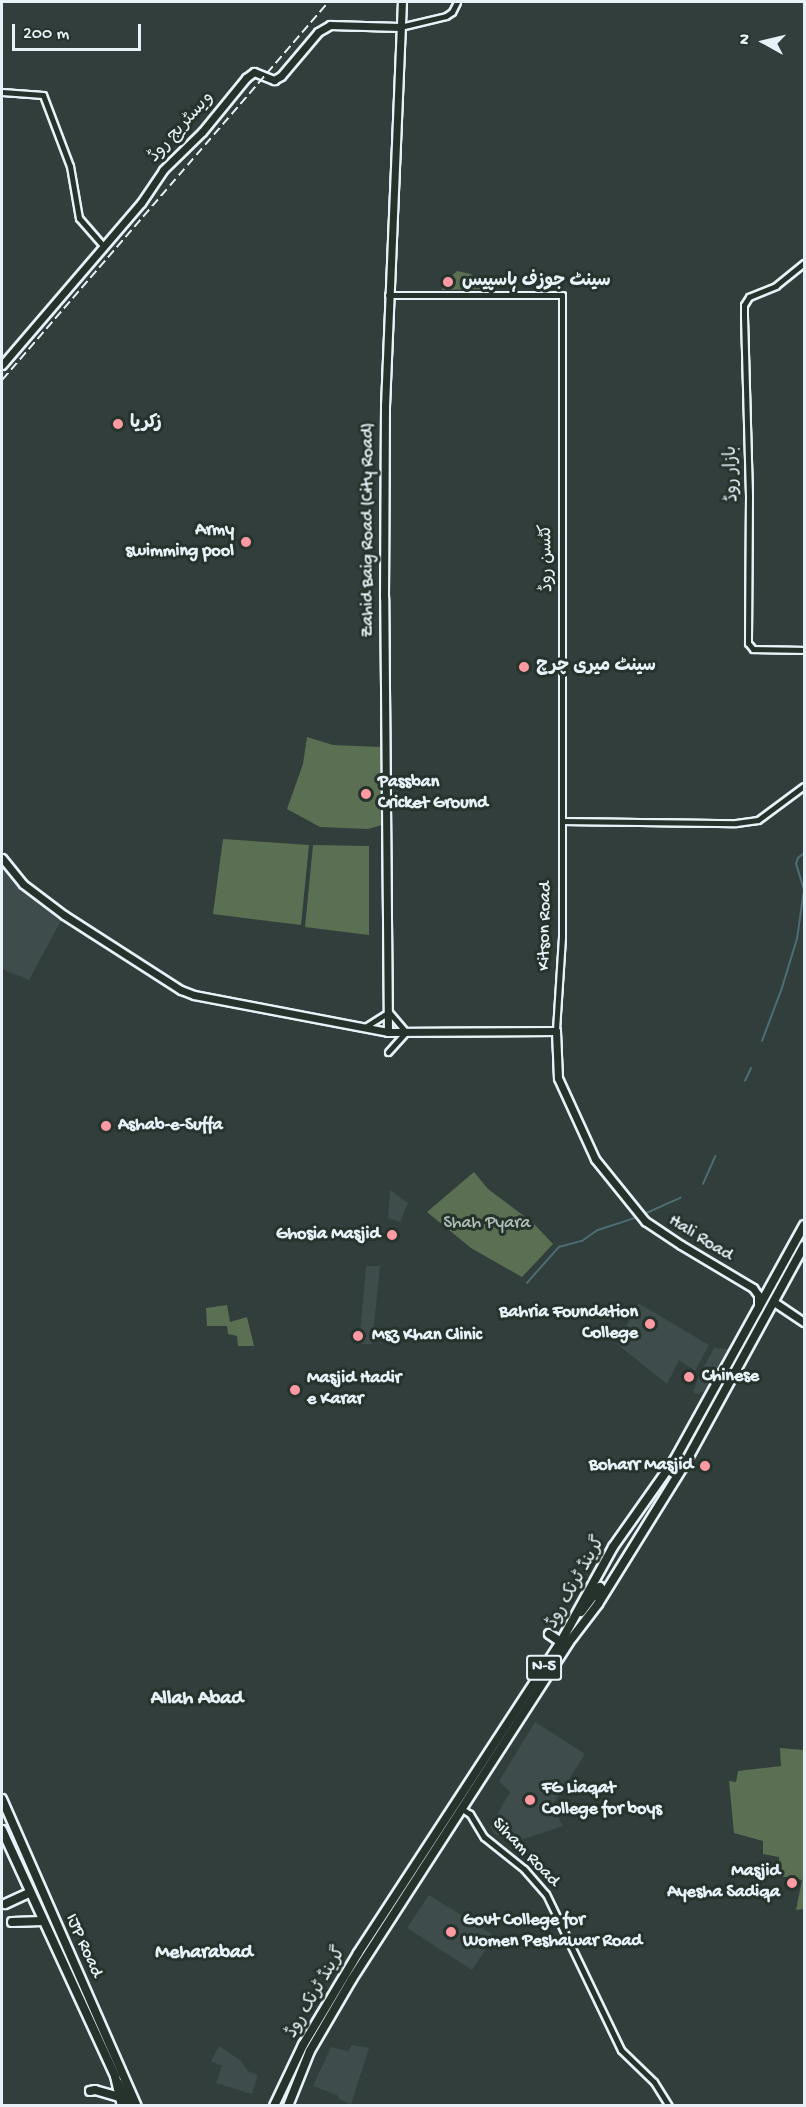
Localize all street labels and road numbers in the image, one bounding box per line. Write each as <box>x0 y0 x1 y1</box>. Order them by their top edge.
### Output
street label: ویسٹریج روڈ <box>145 88 219 168</box>
street label: Zahid Baig Road (City Road) <box>358 423 380 637</box>
street label: بازار روڈ <box>721 445 745 503</box>
street label: کٹسن روڈ <box>537 524 559 592</box>
street label: Kitson Road <box>534 881 558 971</box>
street label: Hali Road <box>664 1211 736 1267</box>
street label: گرینڈ ٹرنک روڈ <box>543 1533 611 1633</box>
road number: N-5 <box>526 1655 562 1681</box>
street label: Siham Road <box>487 1814 563 1892</box>
street label: IJP Road <box>59 1911 107 1981</box>
street label: گرینڈ ٹرنک روڈ <box>282 1943 352 2043</box>

